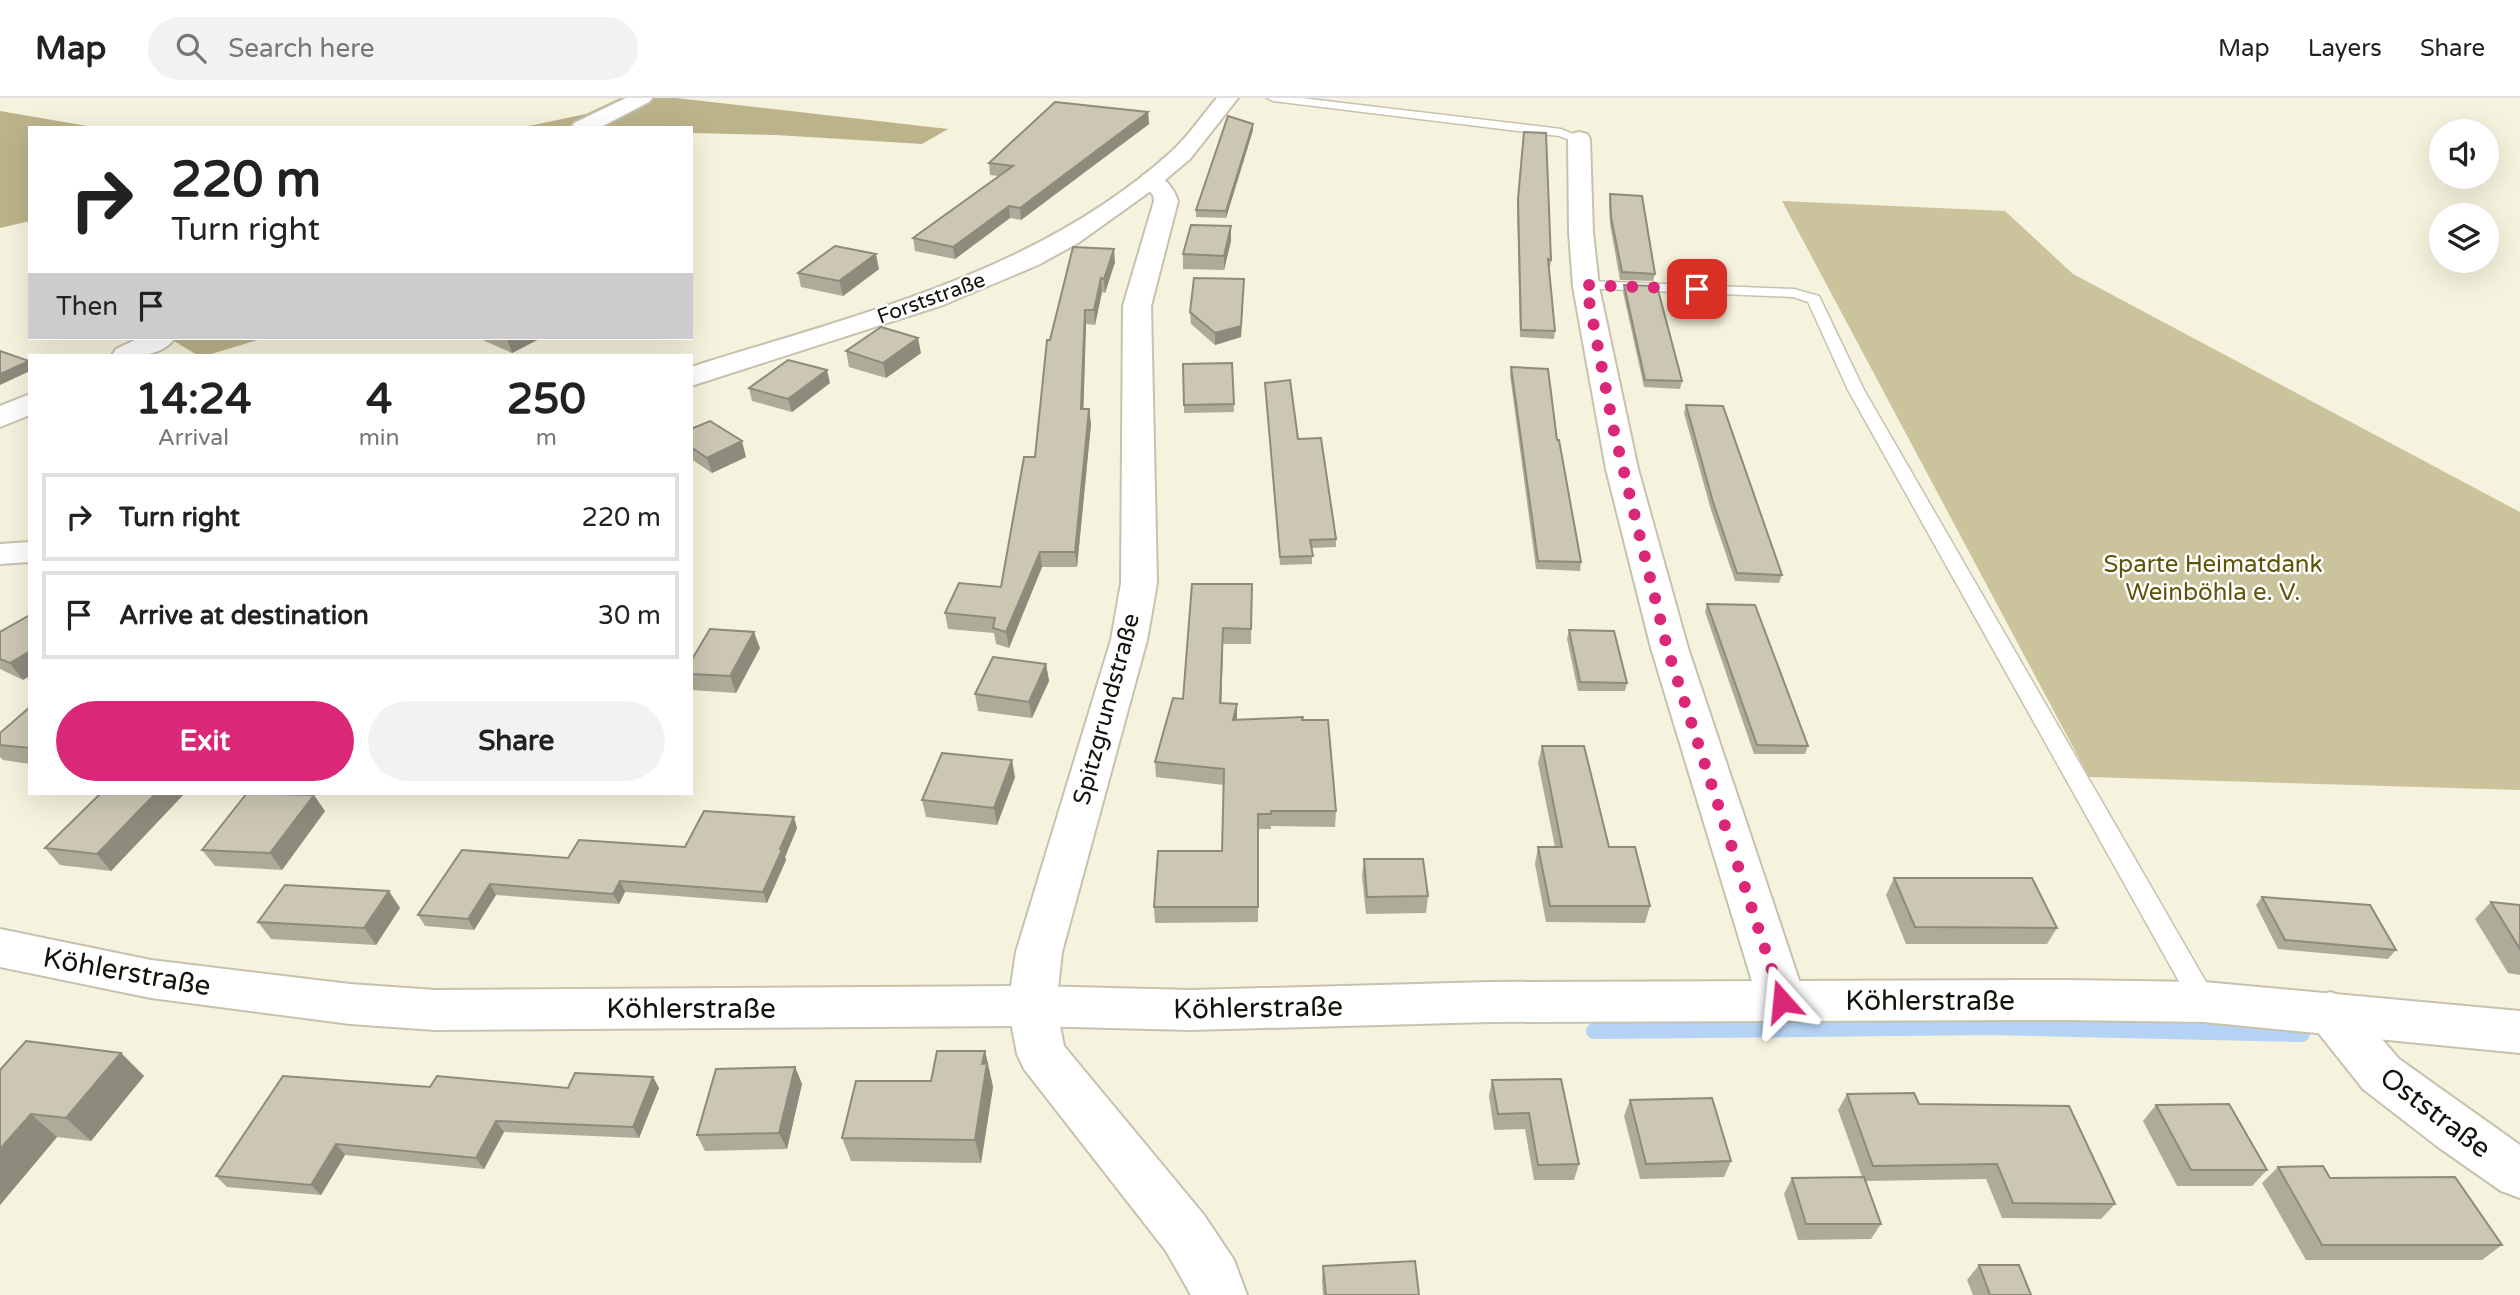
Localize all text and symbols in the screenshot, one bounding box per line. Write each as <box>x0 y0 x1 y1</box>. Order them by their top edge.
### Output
search box <box>148 17 638 80</box>
text: Map <box>35 29 106 68</box>
icon: search <box>172 29 210 67</box>
text: Search here <box>228 33 374 64</box>
text: Map <box>2218 34 2270 63</box>
text: Layers <box>2308 34 2382 63</box>
text: Share <box>2420 34 2485 63</box>
map controls <box>2429 119 2499 273</box>
button: sound <box>2429 119 2499 189</box>
text: 220 m <box>171 151 321 210</box>
icon: right <box>56 154 147 245</box>
button: layers <box>2429 203 2499 273</box>
text: Turn right <box>171 211 320 249</box>
pin <box>1667 259 1727 319</box>
street label: Forststraße <box>874 267 989 330</box>
icon: arrive <box>1678 270 1716 308</box>
icon: arrive <box>132 287 170 325</box>
text: Then <box>56 291 118 322</box>
text: 14:24 <box>135 374 252 425</box>
text: 4 <box>366 374 392 425</box>
text: 250 <box>507 374 586 425</box>
text: Arrival <box>158 424 229 452</box>
text: min <box>359 424 400 452</box>
text: m <box>536 424 557 452</box>
icon: right <box>60 498 98 536</box>
text: Turn right <box>119 502 240 533</box>
text: 220 m <box>581 502 661 533</box>
park label: Sparte Heimatdank Weinböhla e. V. <box>2103 550 2323 607</box>
icon: arrive <box>60 596 98 634</box>
text: Arrive at destination <box>119 600 369 631</box>
text: 30 m <box>598 600 661 631</box>
street label: Spitzgrundstraße <box>1067 610 1146 808</box>
button: Exit <box>56 701 354 781</box>
button: Share <box>368 701 665 781</box>
street label: Köhlerstraße <box>40 941 213 1003</box>
position arrow <box>1745 964 1819 1038</box>
street label: Köhlerstraße <box>1845 984 2015 1018</box>
street label: Köhlerstraße <box>1173 990 1343 1026</box>
street label: Köhlerstraße <box>606 992 776 1026</box>
street label: Oststraße <box>2373 1060 2498 1165</box>

